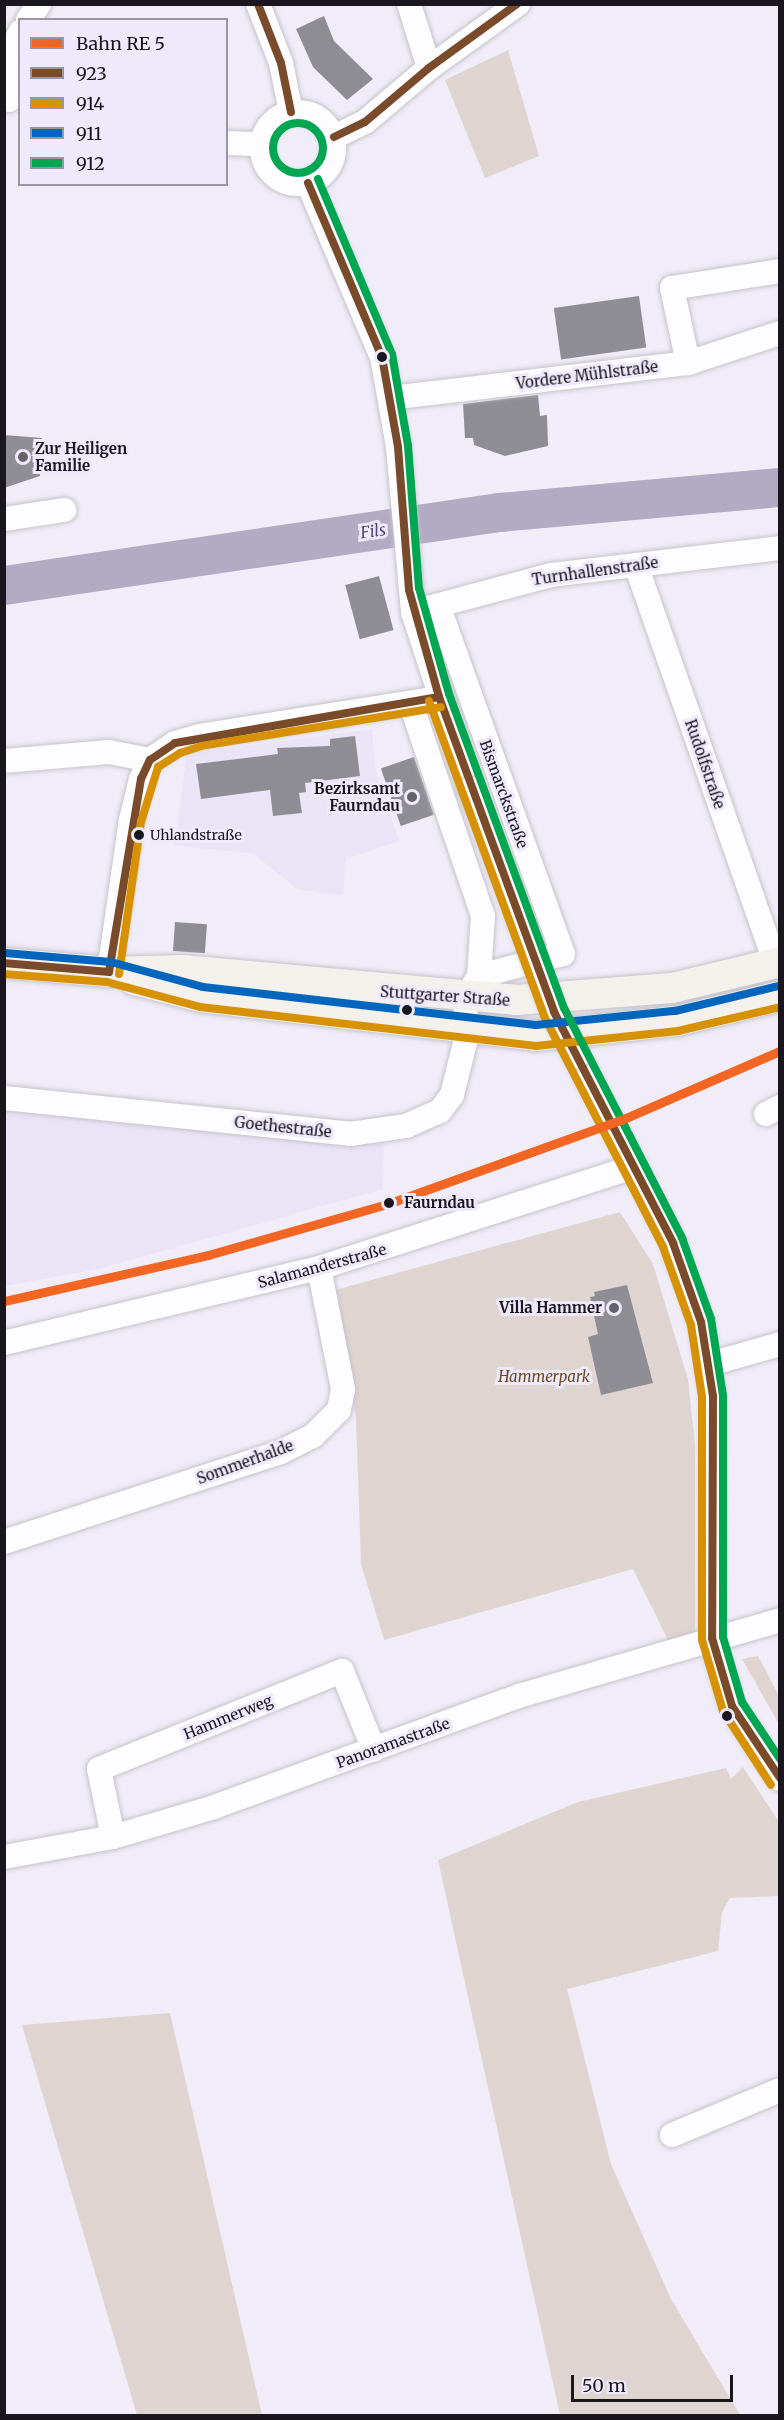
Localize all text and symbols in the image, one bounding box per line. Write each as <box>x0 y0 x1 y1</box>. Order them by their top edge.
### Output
legend <box>18 18 228 186</box>
text: Bahn RE 5 <box>76 32 165 55</box>
text: 923 <box>76 62 107 85</box>
text: 914 <box>76 92 104 115</box>
text: 911 <box>76 122 102 145</box>
text: 912 <box>76 152 105 175</box>
unlabelled marker <box>376 351 388 363</box>
street label: Vordere Mühlstraße <box>515 357 659 393</box>
place label: Zur Heiligen Familie <box>35 439 127 474</box>
marker: Zur Heiligen Familie <box>16 450 30 464</box>
water label: Fils <box>359 520 387 542</box>
street label: Turnhallenstraße <box>531 553 659 589</box>
street label: Rudolfstraße <box>681 717 729 811</box>
street label: Bismarckstraße <box>476 737 532 851</box>
place label: Bezirksamt Faurndau <box>314 779 400 814</box>
marker: Bezirksamt Faurndau <box>405 790 419 804</box>
place label: Uhlandstraße <box>150 827 242 843</box>
marker: Uhlandstraße <box>133 829 145 841</box>
street label: Stuttgarter Straße <box>379 982 511 1010</box>
unlabelled marker <box>401 1004 413 1016</box>
street label: Goethestraße <box>234 1113 332 1141</box>
marker: Faurndau <box>379 1193 399 1213</box>
place label: Faurndau <box>404 1194 475 1212</box>
street label: Salamanderstraße <box>256 1240 388 1292</box>
place label: Villa Hammer <box>499 1299 602 1317</box>
marker: Villa Hammer <box>607 1301 621 1315</box>
park label: Hammerpark <box>498 1368 590 1386</box>
street label: Sommerhalde <box>194 1436 296 1488</box>
street label: Hammerweg <box>181 1691 275 1743</box>
unlabelled marker <box>721 1710 733 1722</box>
street label: Panoramastraße <box>334 1714 452 1772</box>
scale bar <box>574 2363 736 2401</box>
text: 50 m <box>582 2374 626 2397</box>

